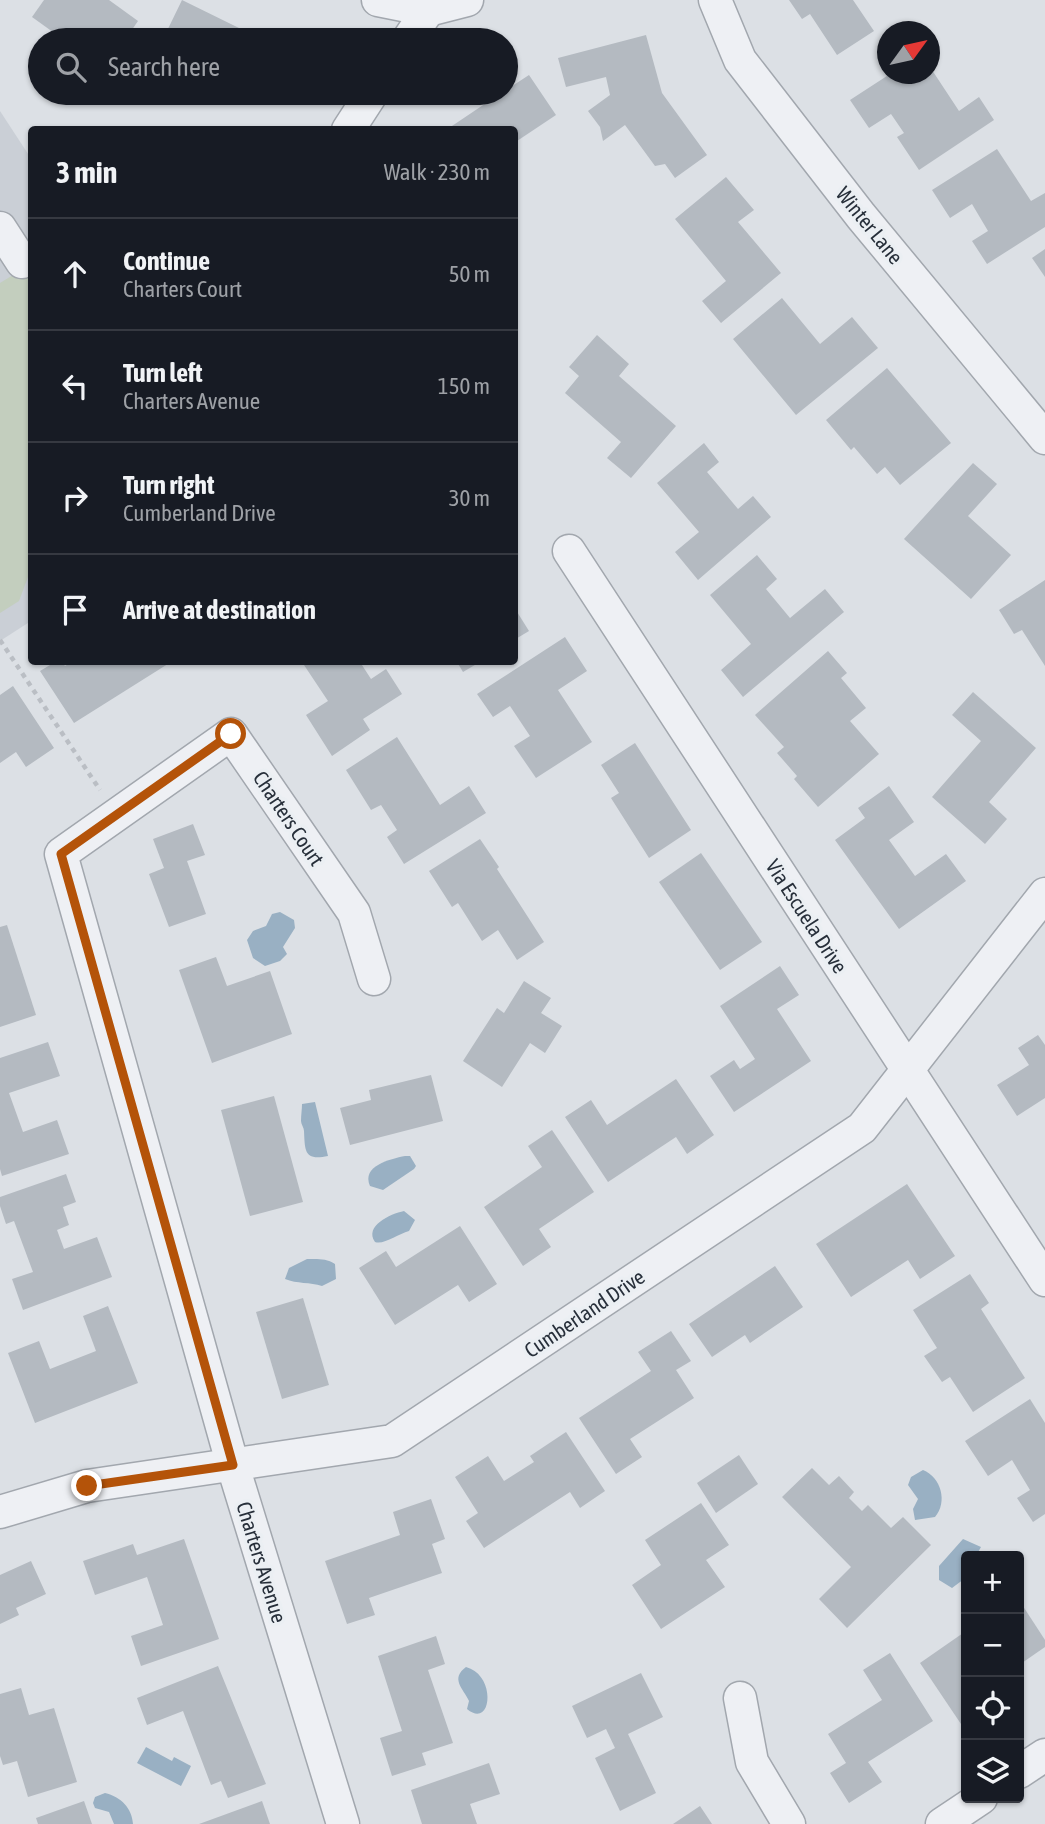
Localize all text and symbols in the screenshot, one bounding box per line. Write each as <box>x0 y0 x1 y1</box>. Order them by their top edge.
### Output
north arrow <box>877 21 940 84</box>
search box <box>28 28 518 105</box>
icon: search <box>52 48 90 86</box>
text: Search here <box>108 52 220 82</box>
text: 3 min <box>56 155 117 189</box>
text: Walk · 230 m <box>384 159 490 185</box>
street label: Winter Lane <box>832 182 908 268</box>
text: Continue <box>123 246 210 276</box>
icon: ahead <box>56 255 94 293</box>
text: 50 m <box>449 261 490 287</box>
text: Charters Court <box>123 276 242 302</box>
text: Turn left <box>123 358 203 388</box>
icon: left <box>56 367 94 405</box>
text: 150 m <box>438 373 490 399</box>
text: Charters Avenue <box>123 388 260 414</box>
text: Turn right <box>123 470 214 500</box>
icon: right <box>56 479 94 517</box>
text: 30 m <box>449 485 490 511</box>
text: Cumberland Drive <box>123 500 276 526</box>
icon: arrive <box>56 591 94 629</box>
text: Arrive at destination <box>123 595 316 625</box>
route start <box>215 718 246 749</box>
street label: Charters Court <box>249 766 329 870</box>
street label: Via Escuela Drive <box>761 855 853 977</box>
street label: Cumberland Drive <box>519 1264 649 1362</box>
route end <box>71 1470 102 1501</box>
street label: Charters Avenue <box>232 1499 292 1625</box>
map controls <box>961 1551 1024 1803</box>
button: + <box>961 1551 1024 1614</box>
button: − <box>961 1614 1024 1677</box>
button: locate <box>961 1677 1024 1740</box>
button: layers <box>961 1740 1024 1803</box>

